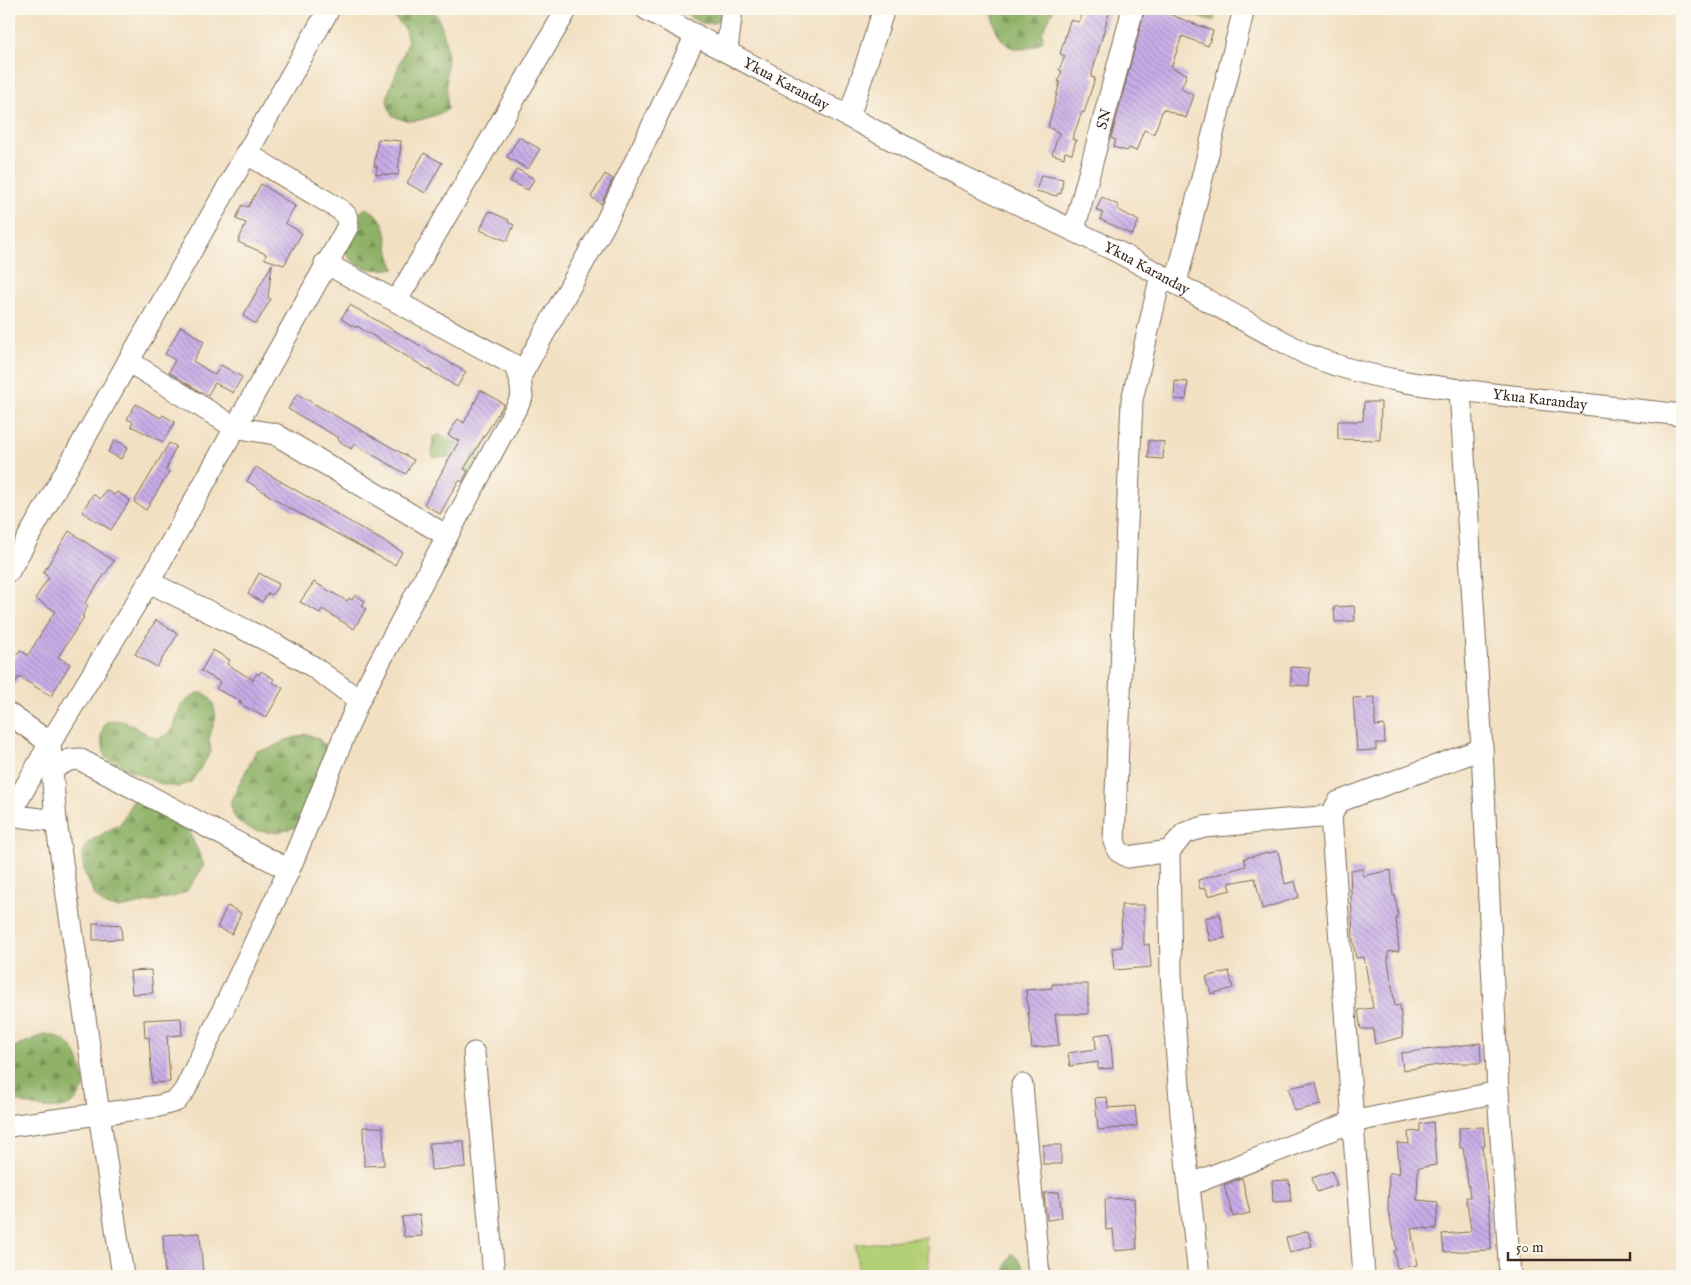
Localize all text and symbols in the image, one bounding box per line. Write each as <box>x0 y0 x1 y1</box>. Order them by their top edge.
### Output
street label: Ykua Karanday <box>740 53 833 115</box>
street label: SN <box>1092 106 1116 131</box>
street label: Ykua Karanday <box>1101 237 1194 299</box>
street label: Ykua Karanday <box>1492 384 1589 414</box>
scale bar <box>1508 1230 1631 1262</box>
text: 50 m <box>1516 1238 1544 1257</box>

